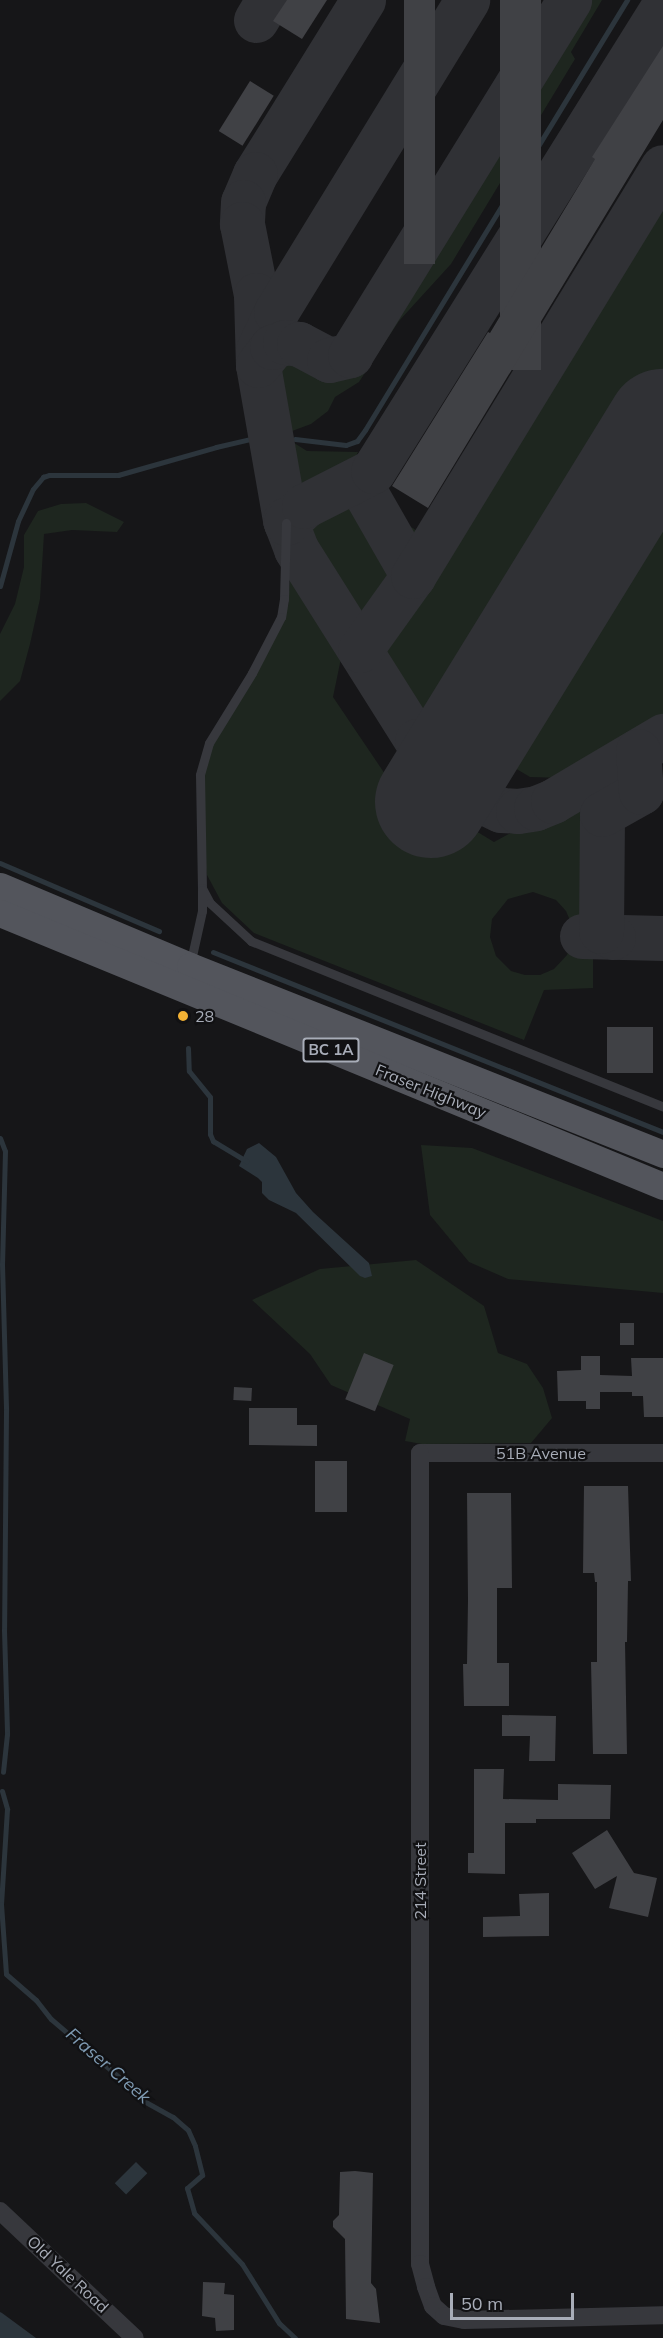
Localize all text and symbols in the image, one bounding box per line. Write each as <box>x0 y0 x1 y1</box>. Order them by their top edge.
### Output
place label: 28 <box>195 1006 214 1026</box>
marker: 28 <box>176 1009 190 1023</box>
road number: BC 1A <box>302 1038 360 1062</box>
street label: Fraser Highway <box>373 1060 489 1122</box>
street label: 51B Avenue <box>496 1443 586 1463</box>
street label: 214 Street <box>410 1842 430 1920</box>
water label: Fraser Creek <box>61 2023 155 2109</box>
street label: Old Yale Road <box>23 2232 113 2316</box>
scale bar <box>453 2281 578 2319</box>
text: 50 m <box>461 2292 503 2315</box>

